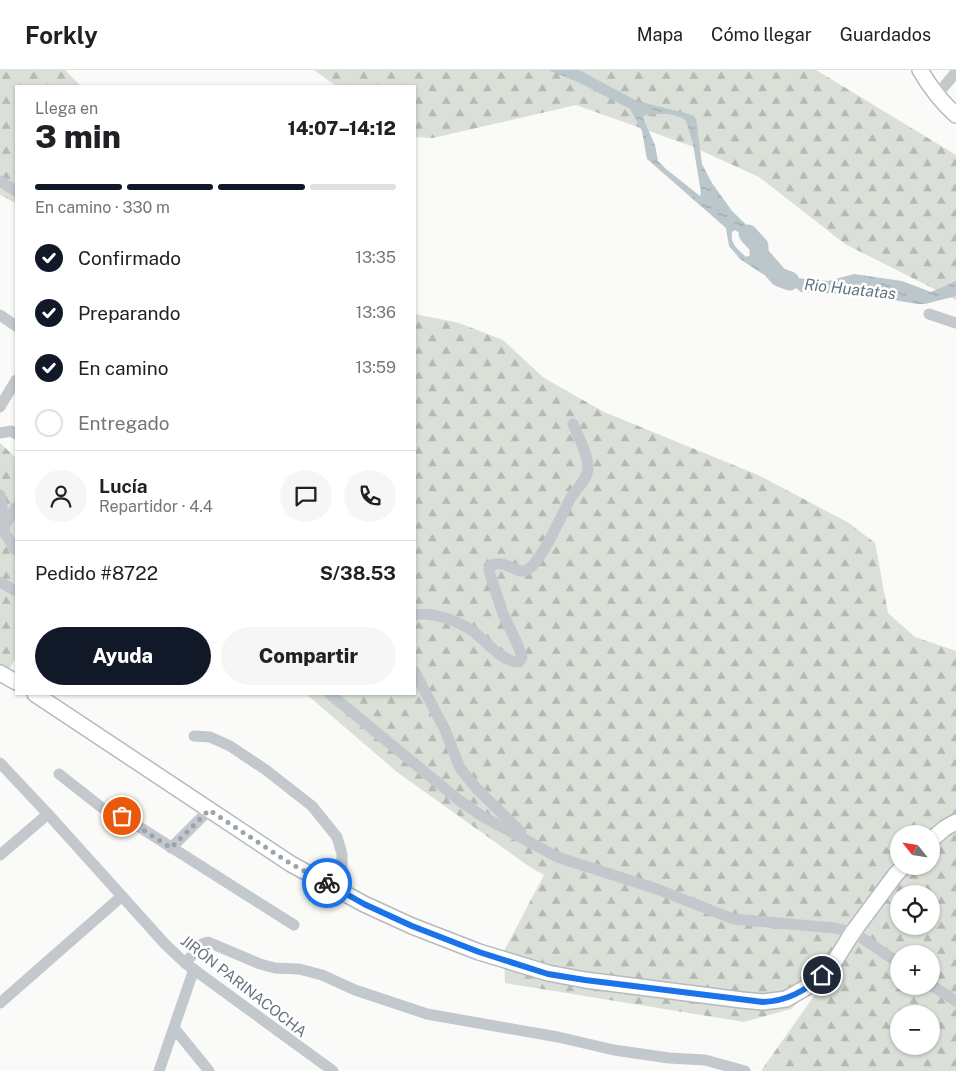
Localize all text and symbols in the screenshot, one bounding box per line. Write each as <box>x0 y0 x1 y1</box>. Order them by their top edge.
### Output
text: Forkly <box>25 21 98 49</box>
text: Mapa <box>637 24 683 45</box>
text: Cómo llegar <box>711 24 812 45</box>
text: Guardados <box>840 24 931 45</box>
text: Llega en <box>35 99 98 118</box>
text: 14:07–14:12 <box>288 117 396 139</box>
text: 3 min <box>35 118 121 155</box>
text: En camino · 330 m <box>35 198 170 217</box>
icon: check <box>35 244 63 272</box>
text: Confirmado <box>78 247 181 269</box>
text: 13:35 <box>355 248 396 267</box>
water label: Rio Huatatas <box>803 275 897 303</box>
icon: check <box>35 299 63 327</box>
text: Preparando <box>78 302 180 324</box>
text: 13:36 <box>356 303 396 322</box>
icon: check <box>35 354 63 382</box>
text: En camino <box>78 357 169 379</box>
text: 13:59 <box>356 358 396 377</box>
text: Entregado <box>78 412 170 434</box>
button: person <box>35 470 87 522</box>
button: chat <box>280 470 332 522</box>
button: phone <box>344 470 396 522</box>
text: Lucía <box>99 475 148 497</box>
text: Repartidor · 4.4 <box>99 497 213 516</box>
text: Pedido #8722 <box>35 562 158 584</box>
text: S/38.53 <box>320 562 396 584</box>
button: Ayuda <box>35 627 211 685</box>
button: Compartir <box>221 627 396 685</box>
pin <box>101 795 143 837</box>
icon: bag <box>108 802 136 830</box>
north arrow <box>890 825 940 875</box>
map controls <box>890 825 940 1055</box>
courier <box>302 858 352 908</box>
icon: bike <box>313 869 341 897</box>
button: locate <box>890 885 940 935</box>
street label: JIRÓN PARINACOCHA <box>178 931 311 1041</box>
button: + <box>890 945 940 995</box>
pin <box>801 954 843 996</box>
icon: home <box>808 961 836 989</box>
button: − <box>890 1005 940 1055</box>

